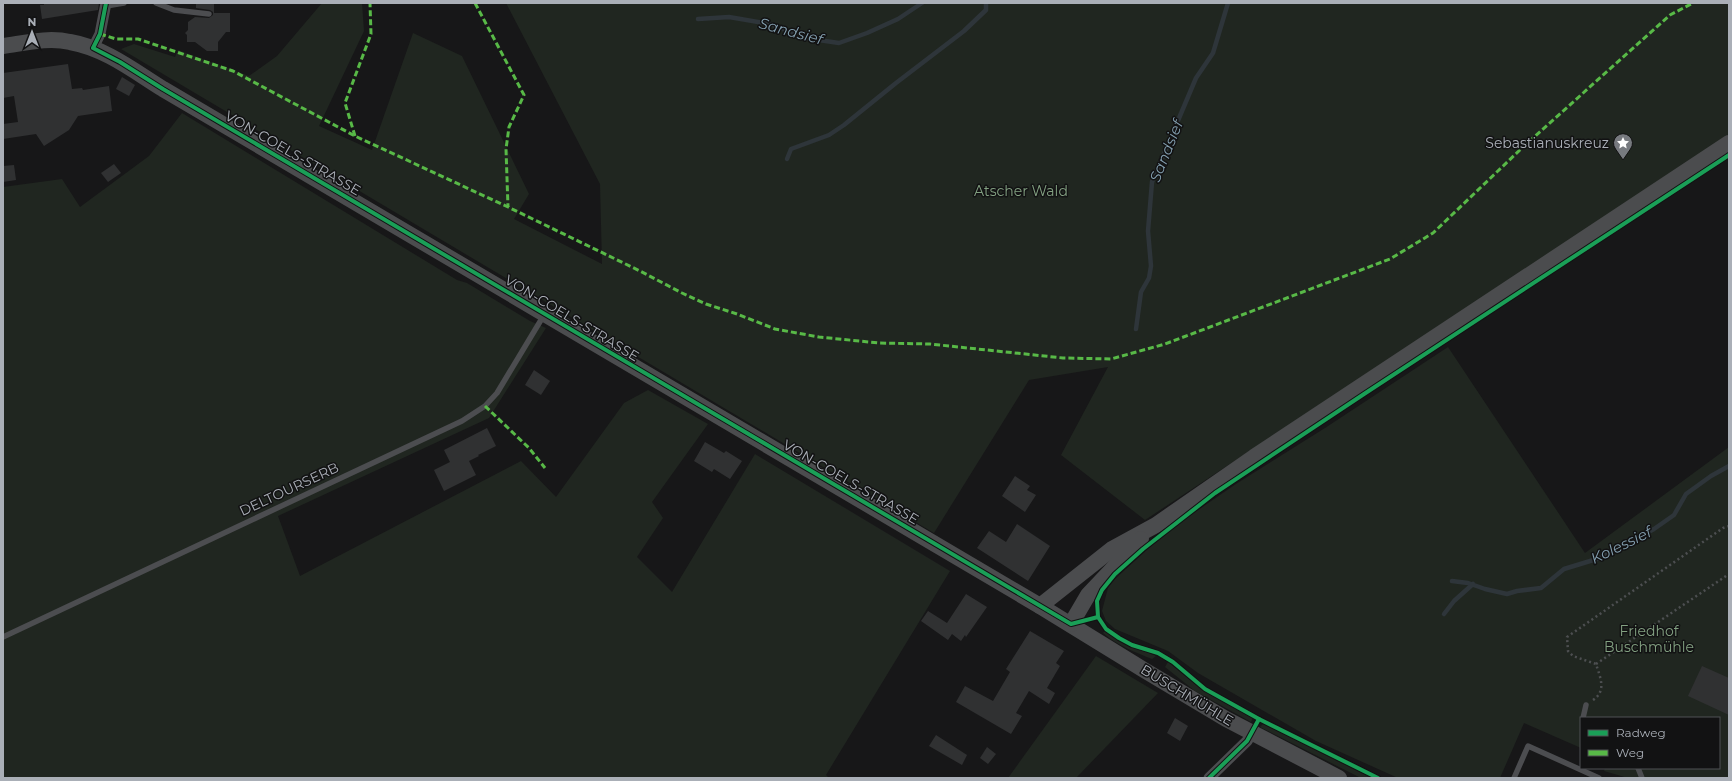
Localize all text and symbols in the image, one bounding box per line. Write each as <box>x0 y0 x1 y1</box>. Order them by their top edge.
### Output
north arrow <box>12 12 52 52</box>
water label: Sandsief <box>757 13 827 49</box>
text: N <box>28 15 36 29</box>
street label: VON-COELS-STRASSE <box>222 107 364 199</box>
water label: Sandsief <box>1145 115 1188 185</box>
place icon: Sebastianuskreuz <box>1612 132 1634 160</box>
place label: Sebastianuskreuz <box>1485 134 1609 152</box>
park label: Atscher Wald <box>974 182 1068 200</box>
street label: VON-COELS-STRASSE <box>501 271 643 365</box>
street label: VON-COELS-STRASSE <box>780 436 922 528</box>
street label: DELTOURSERB <box>236 458 342 520</box>
water label: Kolessief <box>1587 521 1656 568</box>
park label: Friedhof Buschmühle <box>1604 622 1694 656</box>
street label: BUSCHMÜHLE <box>1137 660 1237 730</box>
legend <box>1580 717 1720 769</box>
text: Radweg <box>1616 725 1666 740</box>
text: Weg <box>1616 745 1644 760</box>

